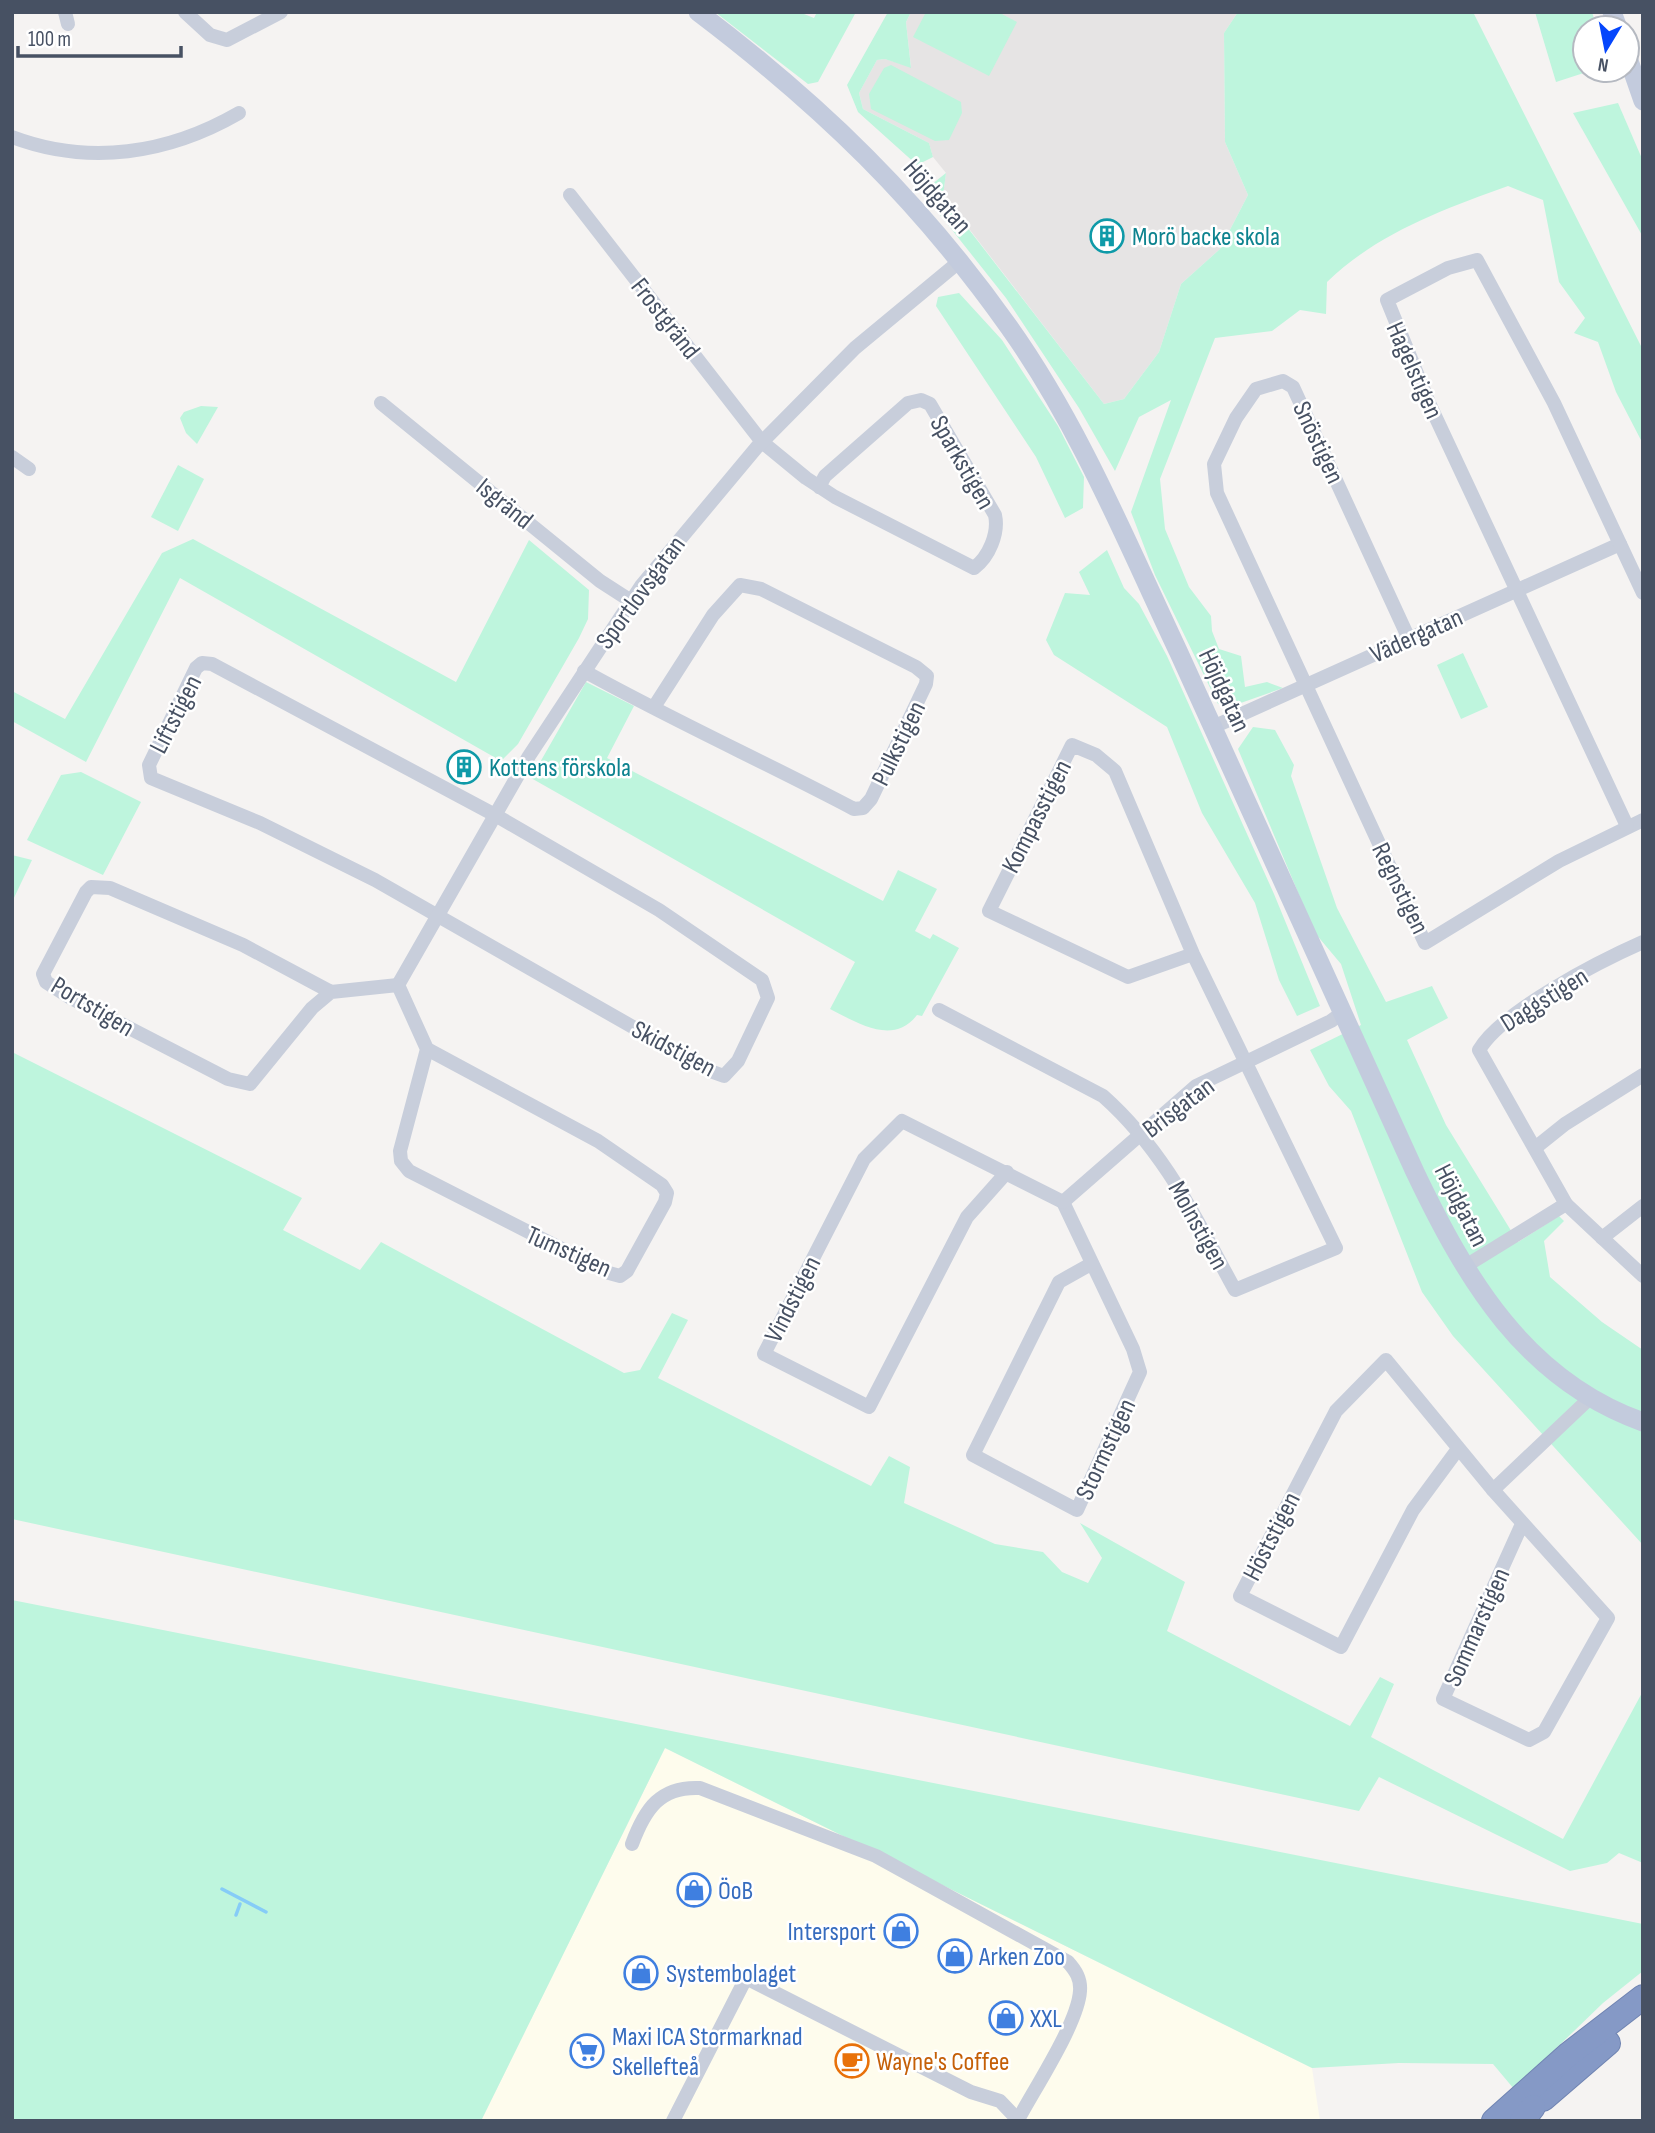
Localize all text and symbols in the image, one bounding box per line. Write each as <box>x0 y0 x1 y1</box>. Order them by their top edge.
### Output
scale bar <box>18 14 180 58</box>
north arrow <box>1571 14 1641 84</box>
text: 100 m <box>28 27 71 52</box>
text: N <box>1596 52 1610 76</box>
street label: Höjdgatan <box>896 153 978 241</box>
building icon: Morö backe skola <box>1088 217 1126 255</box>
place label: Morö backe skola <box>1132 222 1280 253</box>
street label: Frostgränd <box>624 272 706 366</box>
street label: Hagelstigen <box>1379 317 1449 424</box>
street label: Snöstigen <box>1285 397 1350 489</box>
street label: Sparkstigen <box>923 410 1001 515</box>
street label: Isgränd <box>469 472 539 536</box>
street label: Sportlovsgatan <box>590 530 693 655</box>
street label: Vädergatan <box>1366 602 1468 670</box>
street label: Höjdgatan <box>1191 644 1256 737</box>
street label: Liftstigen <box>144 670 209 759</box>
street label: Pulkstigen <box>866 696 933 791</box>
building icon: Kottens förskola <box>445 748 483 786</box>
place label: Kottens förskola <box>489 753 631 784</box>
street label: Kompasstigen <box>996 755 1079 878</box>
street label: Regnstigen <box>1364 838 1435 939</box>
street label: Daggstigen <box>1495 961 1594 1039</box>
street label: Portstigen <box>45 971 139 1044</box>
street label: Skidstigen <box>626 1014 721 1084</box>
street label: Brisgatan <box>1137 1071 1221 1145</box>
street label: Höjdgatan <box>1427 1159 1495 1252</box>
street label: Molnstigen <box>1161 1176 1235 1275</box>
street label: Tumstigen <box>521 1220 616 1285</box>
street label: Vindstigen <box>759 1251 828 1348</box>
street label: Stormstigen <box>1070 1394 1143 1505</box>
street label: Höststigen <box>1237 1487 1308 1586</box>
street label: Sommarstigen <box>1438 1564 1517 1692</box>
shop icon: ÖoB <box>675 1871 713 1909</box>
place label: ÖoB <box>718 1876 753 1907</box>
shop icon: Intersport <box>882 1912 920 1950</box>
place label: Intersport <box>788 1917 876 1948</box>
shop icon: Arken Zoo <box>936 1937 974 1975</box>
place label: Arken Zoo <box>978 1942 1065 1973</box>
shop icon: Systembolaget <box>622 1954 660 1992</box>
place label: Systembolaget <box>666 1959 796 1990</box>
shop icon: XXL <box>987 1999 1025 2037</box>
place label: XXL <box>1029 2004 1062 2035</box>
place label: Maxi ICA Stormarknad Skellefteå <box>612 2022 803 2083</box>
supermarket icon: Maxi ICA Stormarknad Skellefteå <box>568 2032 606 2070</box>
cafe icon: Wayne's Coffee <box>833 2042 871 2080</box>
place label: Wayne's Coffee <box>876 2047 1010 2078</box>

